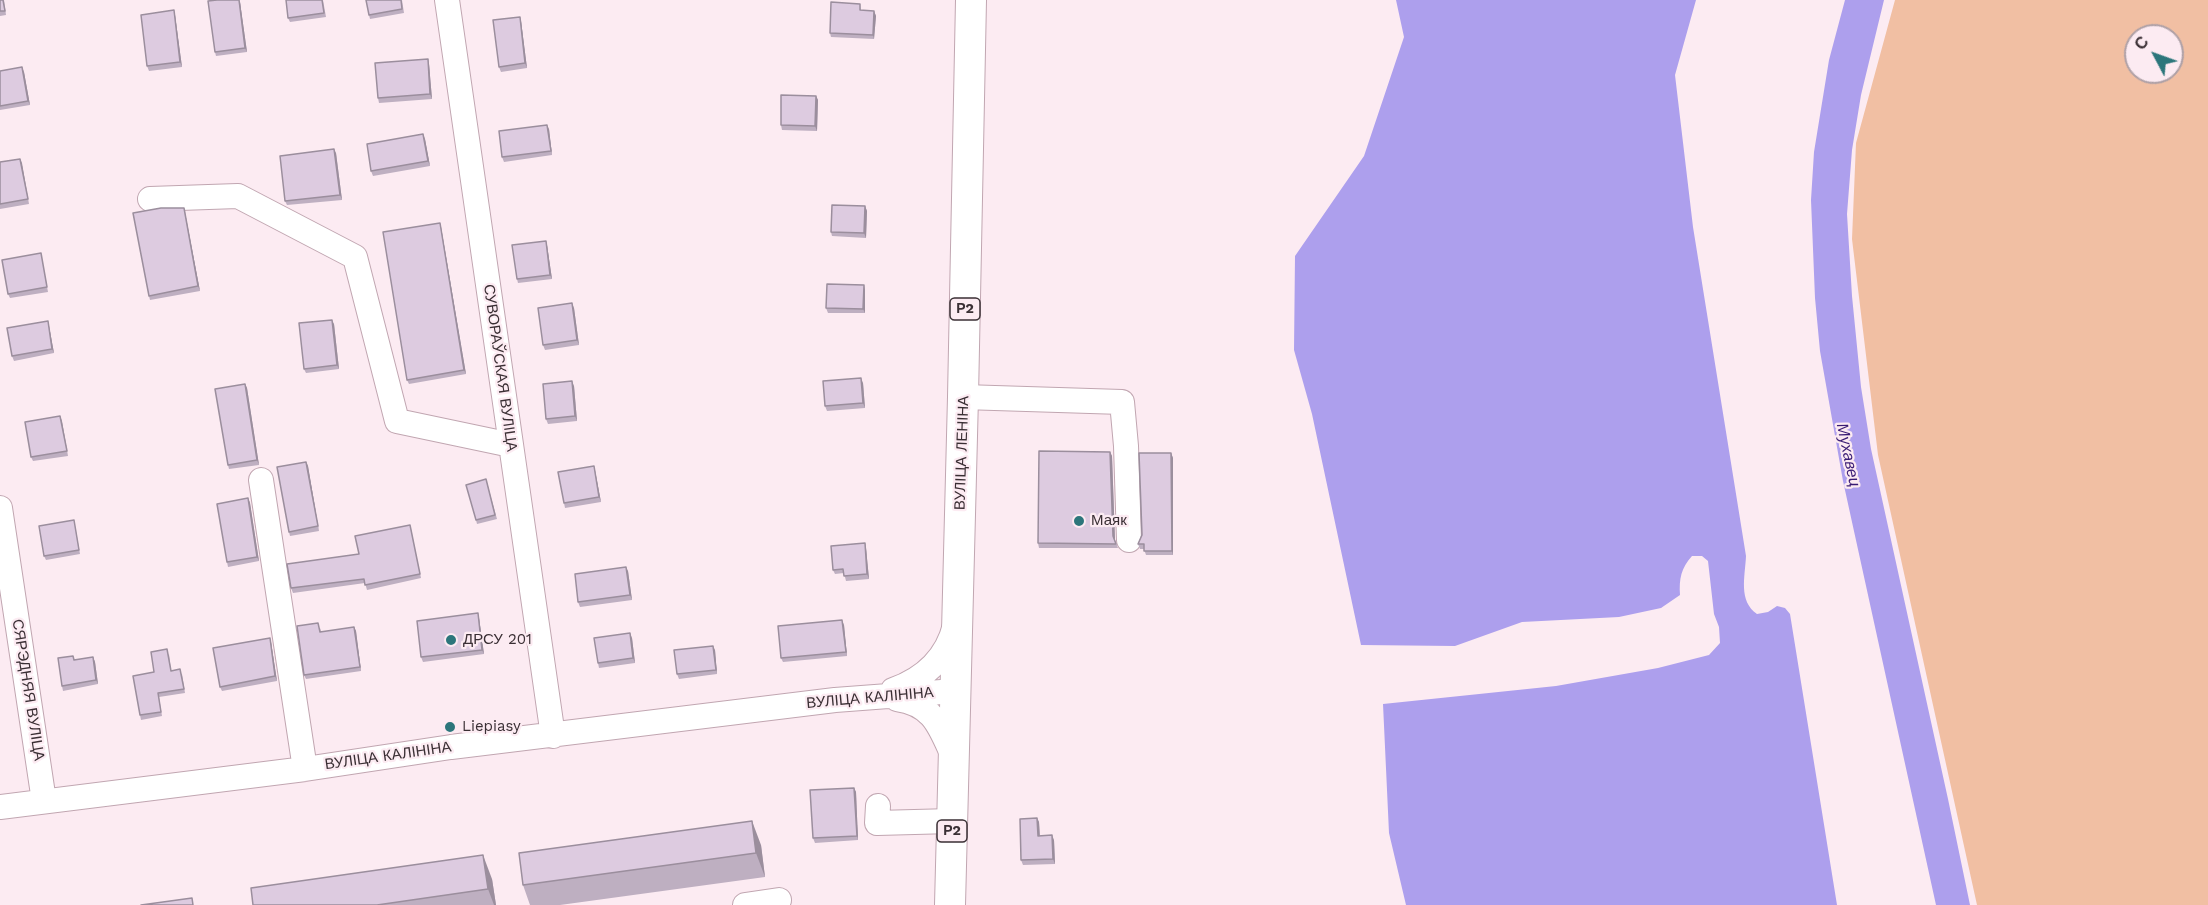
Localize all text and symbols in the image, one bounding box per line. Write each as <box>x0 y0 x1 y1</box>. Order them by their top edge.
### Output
north arrow <box>2124 24 2184 84</box>
text: С <box>2131 33 2153 54</box>
street label: СУВОРАЎСКАЯ ВУЛІЦА <box>479 283 521 453</box>
road number: Р2 <box>950 298 980 320</box>
street label: ВУЛІЦА ЛЕНІНА <box>951 395 973 511</box>
water label: Мухавец <box>1832 422 1864 488</box>
place label: Маяк <box>1091 512 1127 530</box>
marker: Маяк <box>1072 514 1086 528</box>
street label: СЯРЭДНЯЯ ВУЛІЦА <box>8 618 48 762</box>
place label: ДРСУ 201 <box>463 631 532 649</box>
marker: ДРСУ 201 <box>444 633 458 647</box>
street label: ВУЛІЦА КАЛІНІНА <box>806 683 934 713</box>
place label: Liepiasy <box>462 718 521 736</box>
marker: Liepiasy <box>443 720 457 734</box>
street label: ВУЛІЦА КАЛІНІНА <box>324 738 452 774</box>
road number: Р2 <box>937 820 967 842</box>

